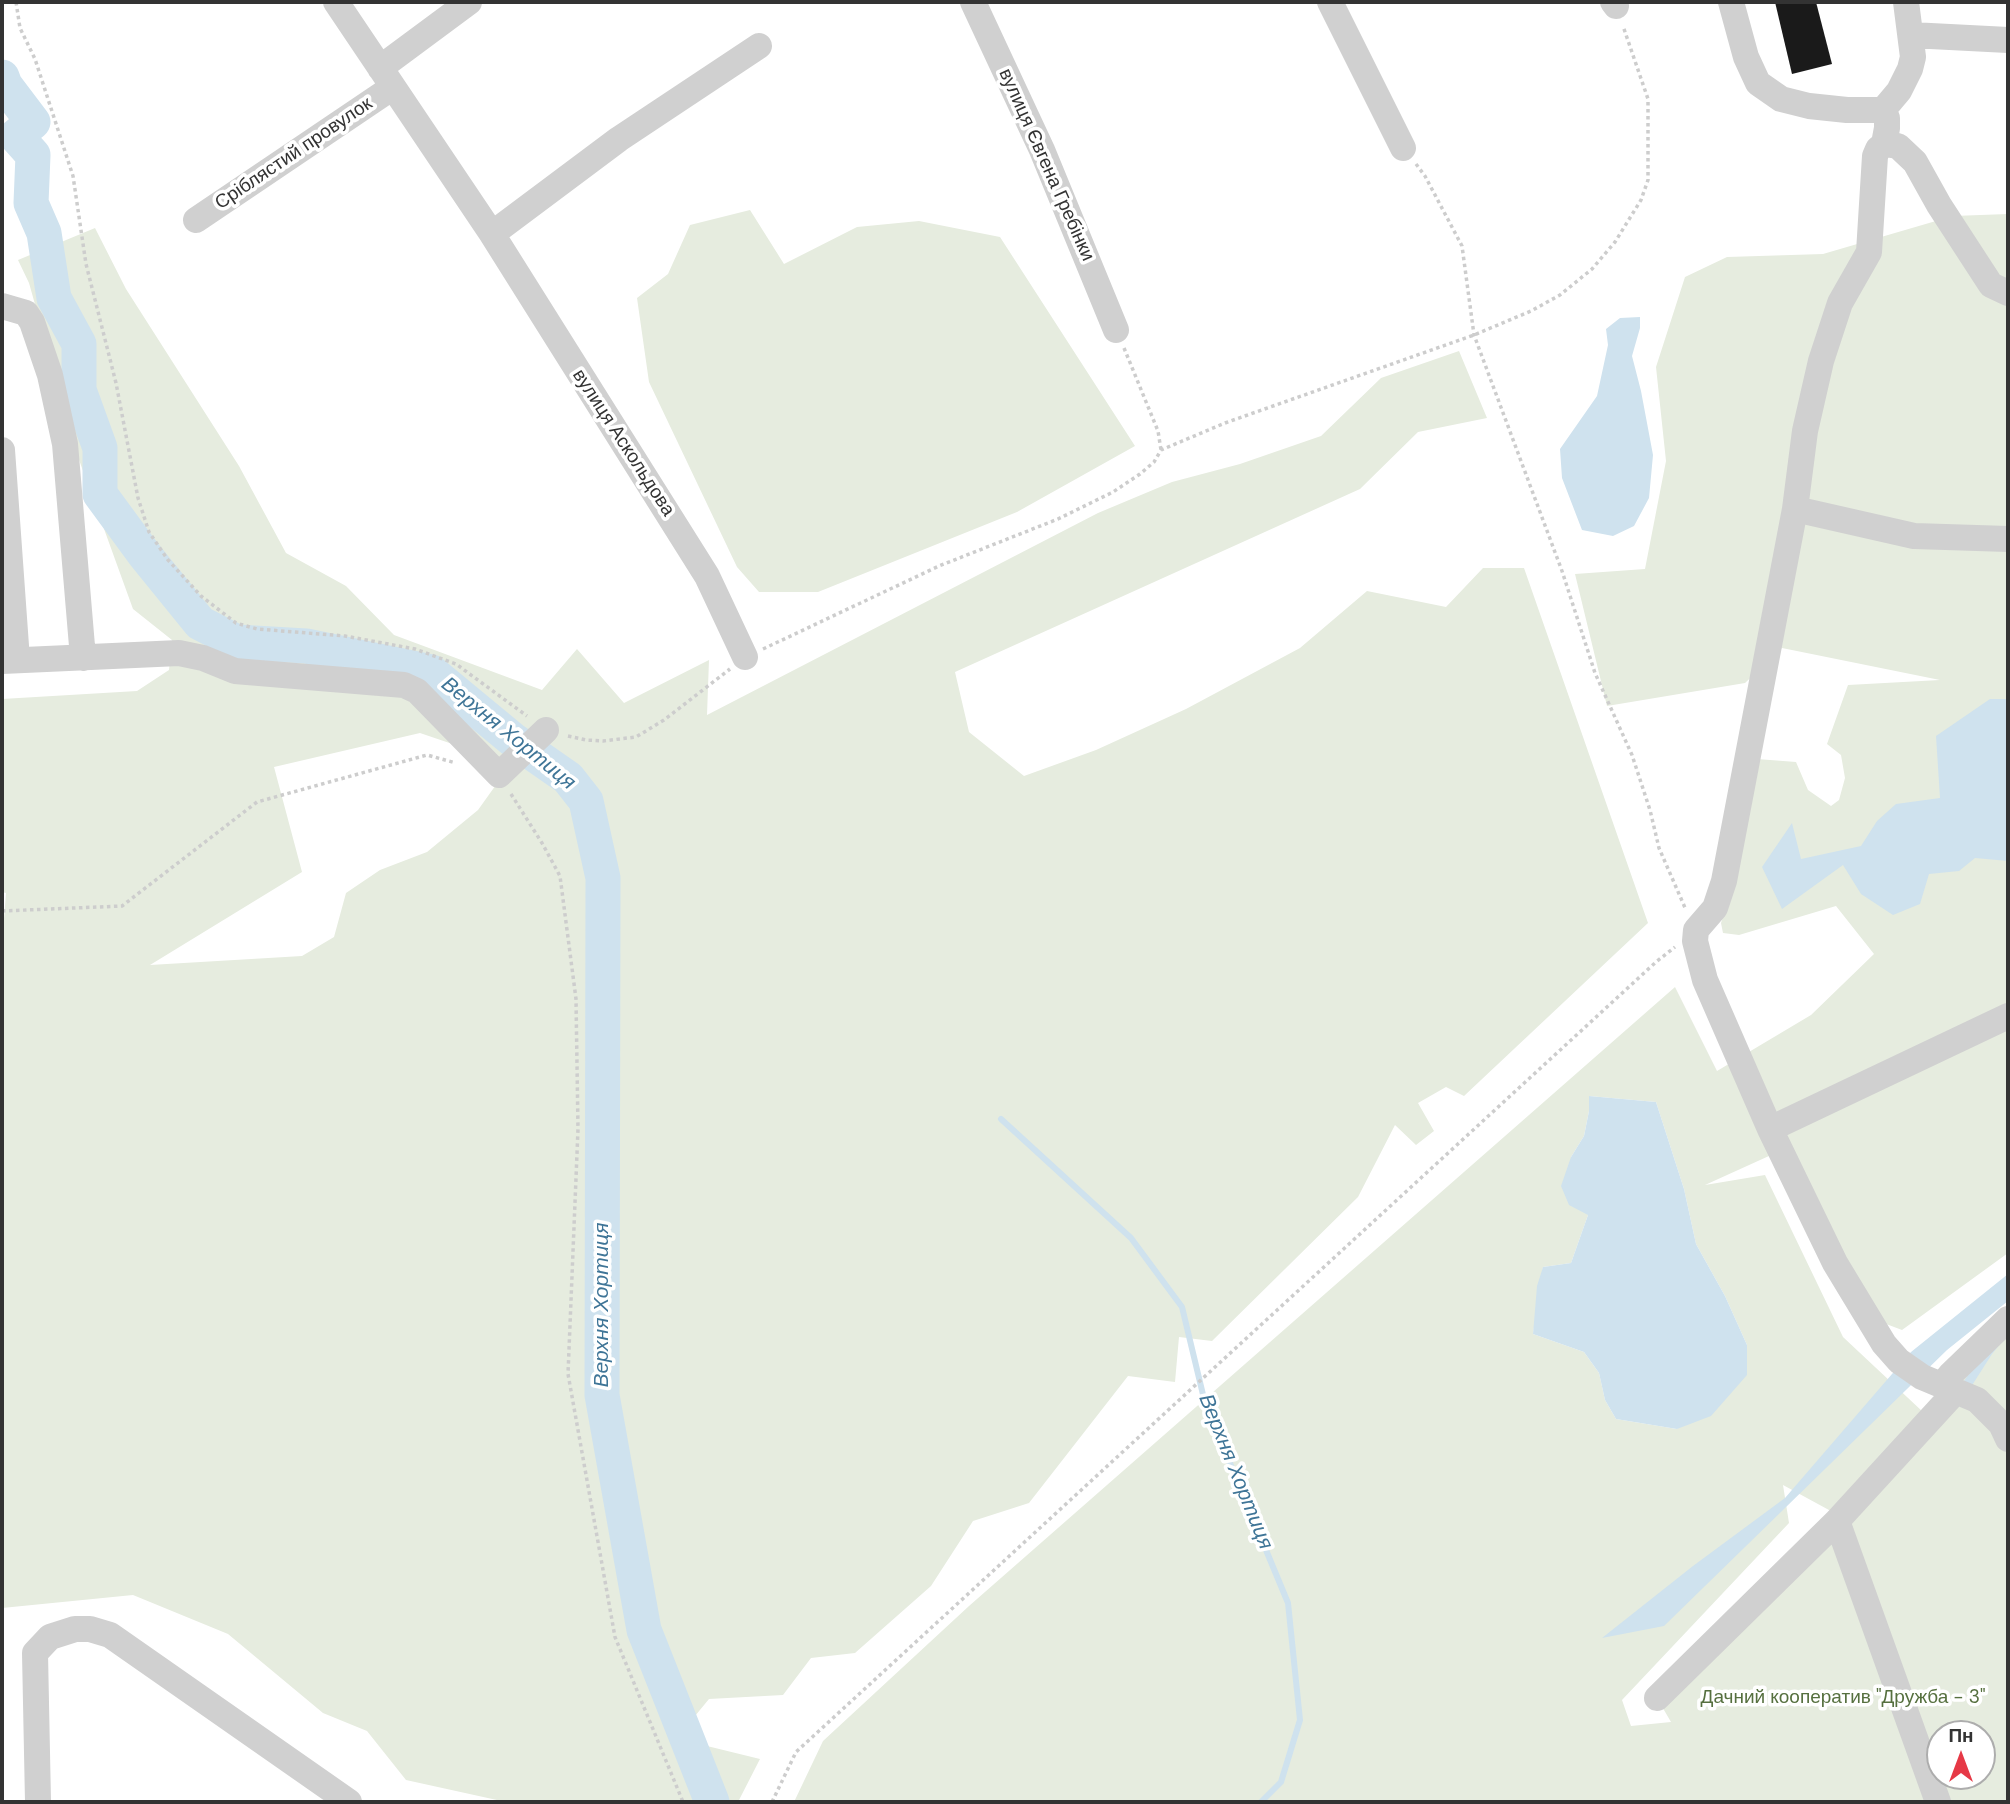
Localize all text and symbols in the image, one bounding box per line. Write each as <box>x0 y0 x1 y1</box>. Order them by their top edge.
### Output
street label: вулиця Євгена Гребінки <box>993 65 1099 265</box>
street label: Сріблястий провулок <box>211 93 377 215</box>
street label: вулиця Аскольдова <box>567 365 679 521</box>
water label: Верхня Хортиця <box>436 672 580 796</box>
water label: Верхня Хортиця <box>589 1222 615 1388</box>
water label: Верхня Хортиця <box>1192 1391 1278 1553</box>
park label: Дачний кооператив "Дружба - 3" <box>1701 1687 1985 1709</box>
north arrow <box>1926 1720 1996 1790</box>
text: Пн <box>1948 1723 1974 1748</box>

